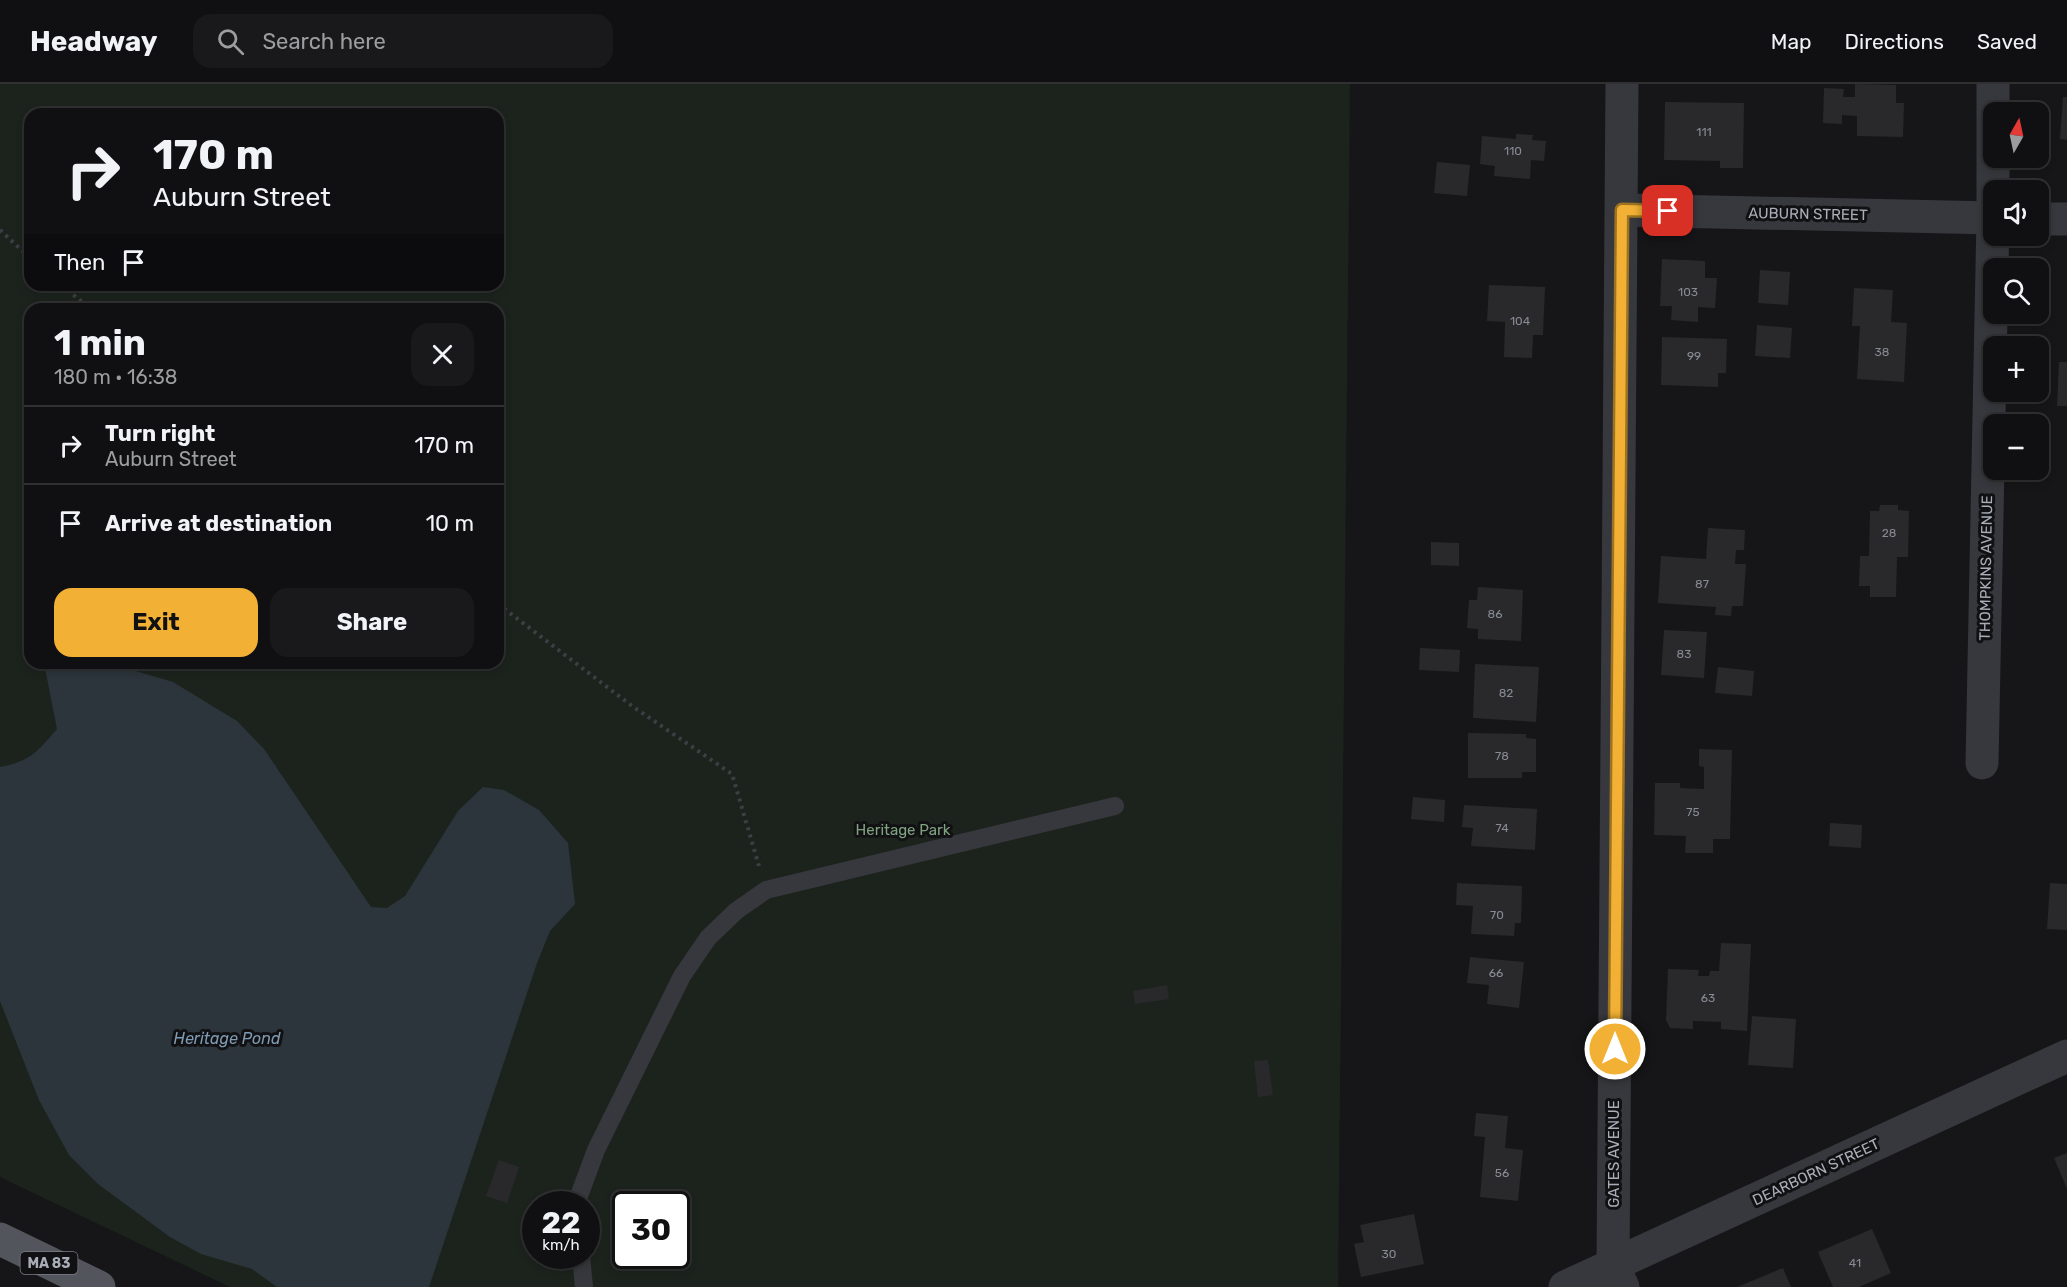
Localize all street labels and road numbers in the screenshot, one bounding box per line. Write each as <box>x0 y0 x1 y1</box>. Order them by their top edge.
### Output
street label: AUBURN STREET <box>1748 204 1868 224</box>
street label: THOMPKINS AVENUE <box>1976 495 1996 641</box>
street label: GATES AVENUE <box>1605 1100 1623 1208</box>
street label: DEARBORN STREET <box>1750 1135 1883 1209</box>
road number: MA 83 <box>20 1252 78 1274</box>

